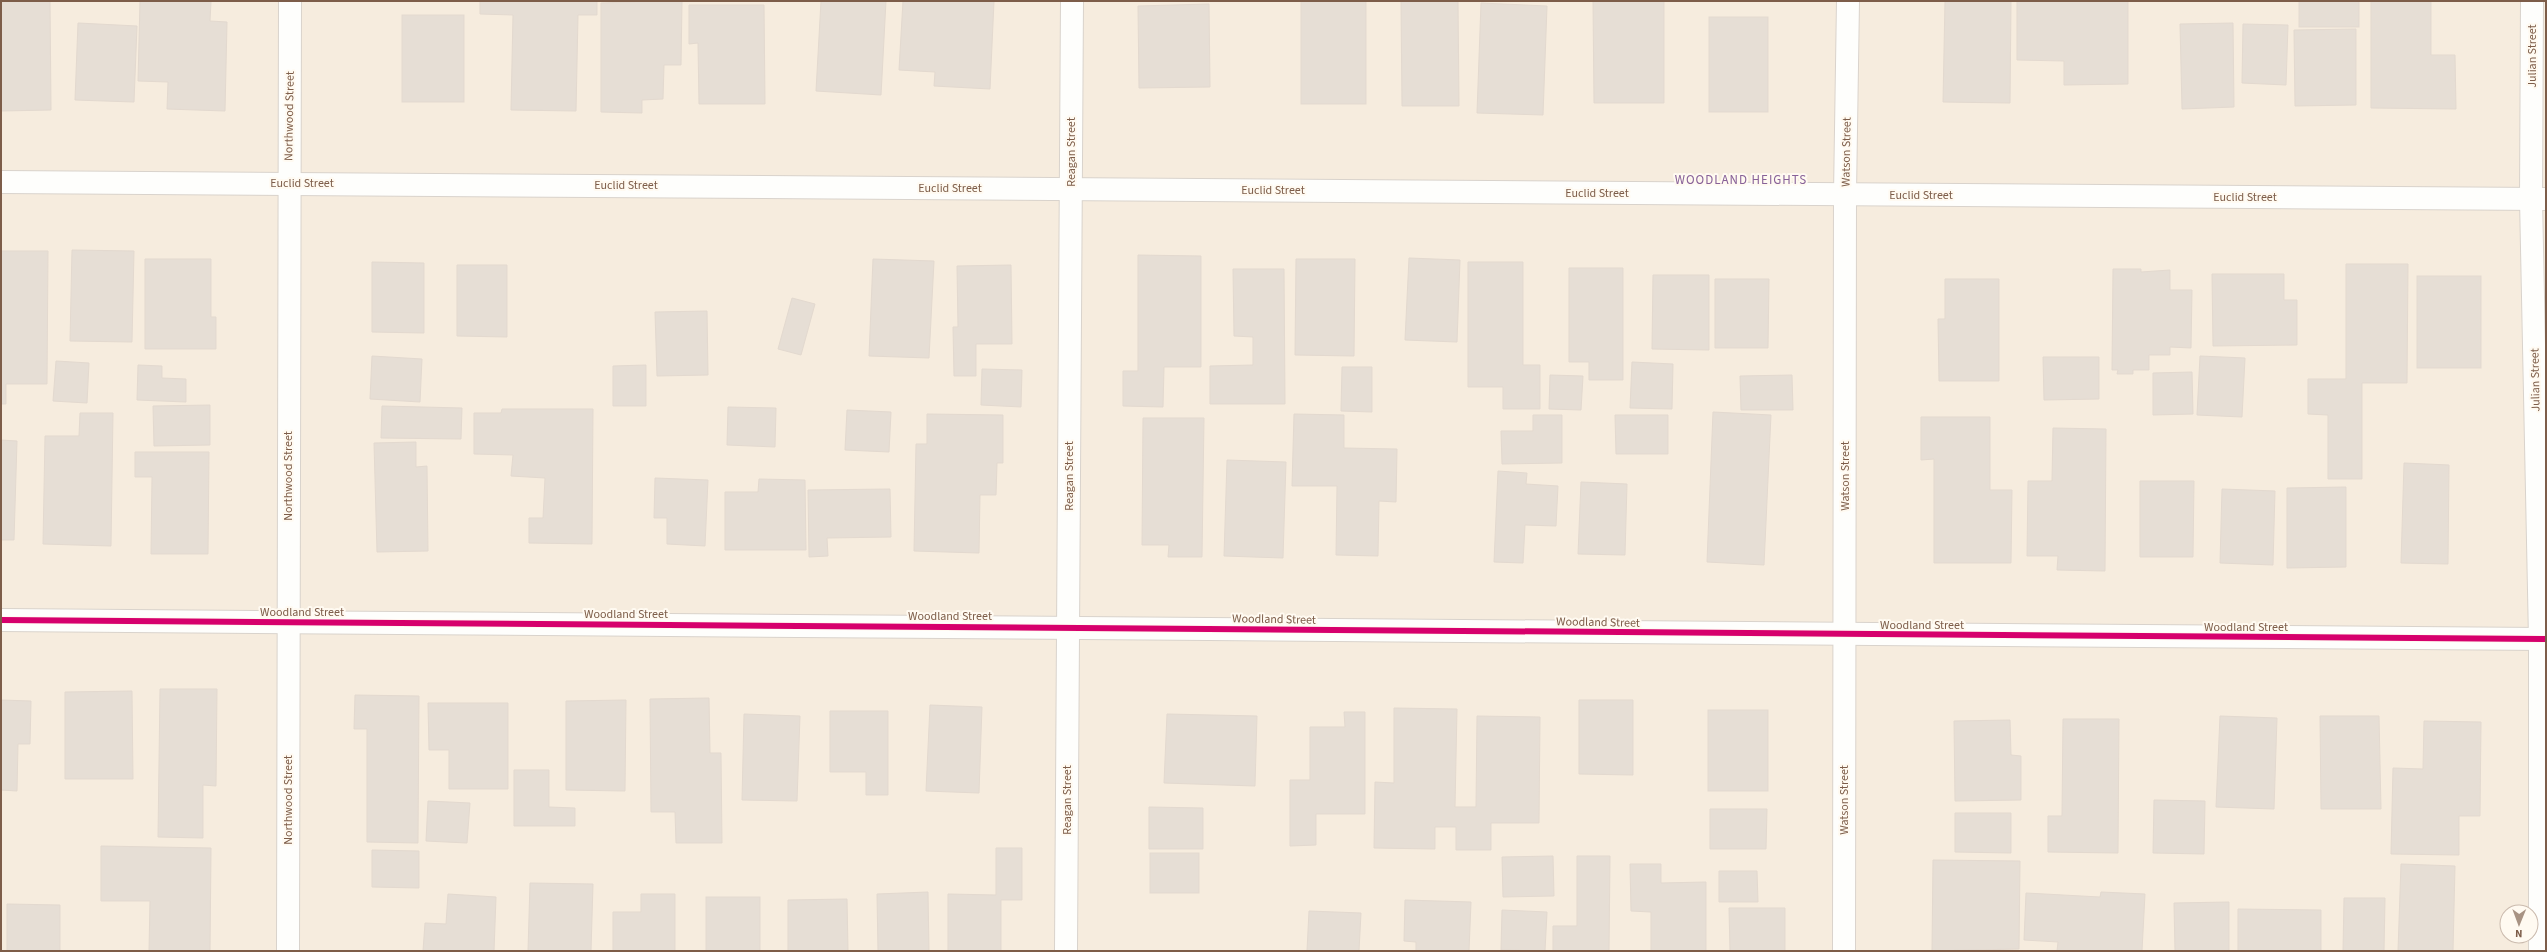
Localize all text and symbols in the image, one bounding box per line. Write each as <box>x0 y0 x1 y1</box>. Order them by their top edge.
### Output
street label: Julian Street <box>2524 24 2541 88</box>
street label: Northwood Street <box>280 71 299 161</box>
street label: Reagan Street <box>1063 117 1080 187</box>
street label: Watson Street <box>1837 117 1856 187</box>
district label: WOODLAND HEIGHTS <box>1675 171 1807 189</box>
street label: Euclid Street <box>270 175 334 192</box>
street label: Euclid Street <box>594 177 658 194</box>
street label: Euclid Street <box>918 180 982 197</box>
street label: Euclid Street <box>1241 182 1305 199</box>
street label: Euclid Street <box>1565 185 1629 202</box>
street label: Euclid Street <box>1889 187 1953 204</box>
street label: Euclid Street <box>2213 189 2277 206</box>
street label: Julian Street <box>2526 348 2545 412</box>
street label: Northwood Street <box>280 431 297 521</box>
street label: Reagan Street <box>1061 441 1078 511</box>
street label: Watson Street <box>1837 441 1854 511</box>
street label: Woodland Street <box>260 604 344 621</box>
street label: Woodland Street <box>584 606 668 623</box>
street label: Woodland Street <box>908 608 992 625</box>
street label: Woodland Street <box>1232 610 1316 629</box>
street label: Woodland Street <box>1556 613 1640 632</box>
street label: Woodland Street <box>1880 617 1964 634</box>
street label: Woodland Street <box>2204 619 2288 636</box>
street label: Northwood Street <box>280 755 297 845</box>
street label: Reagan Street <box>1059 765 1076 835</box>
street label: Watson Street <box>1836 765 1853 835</box>
north arrow <box>2499 904 2539 944</box>
text: N <box>2515 926 2523 941</box>

